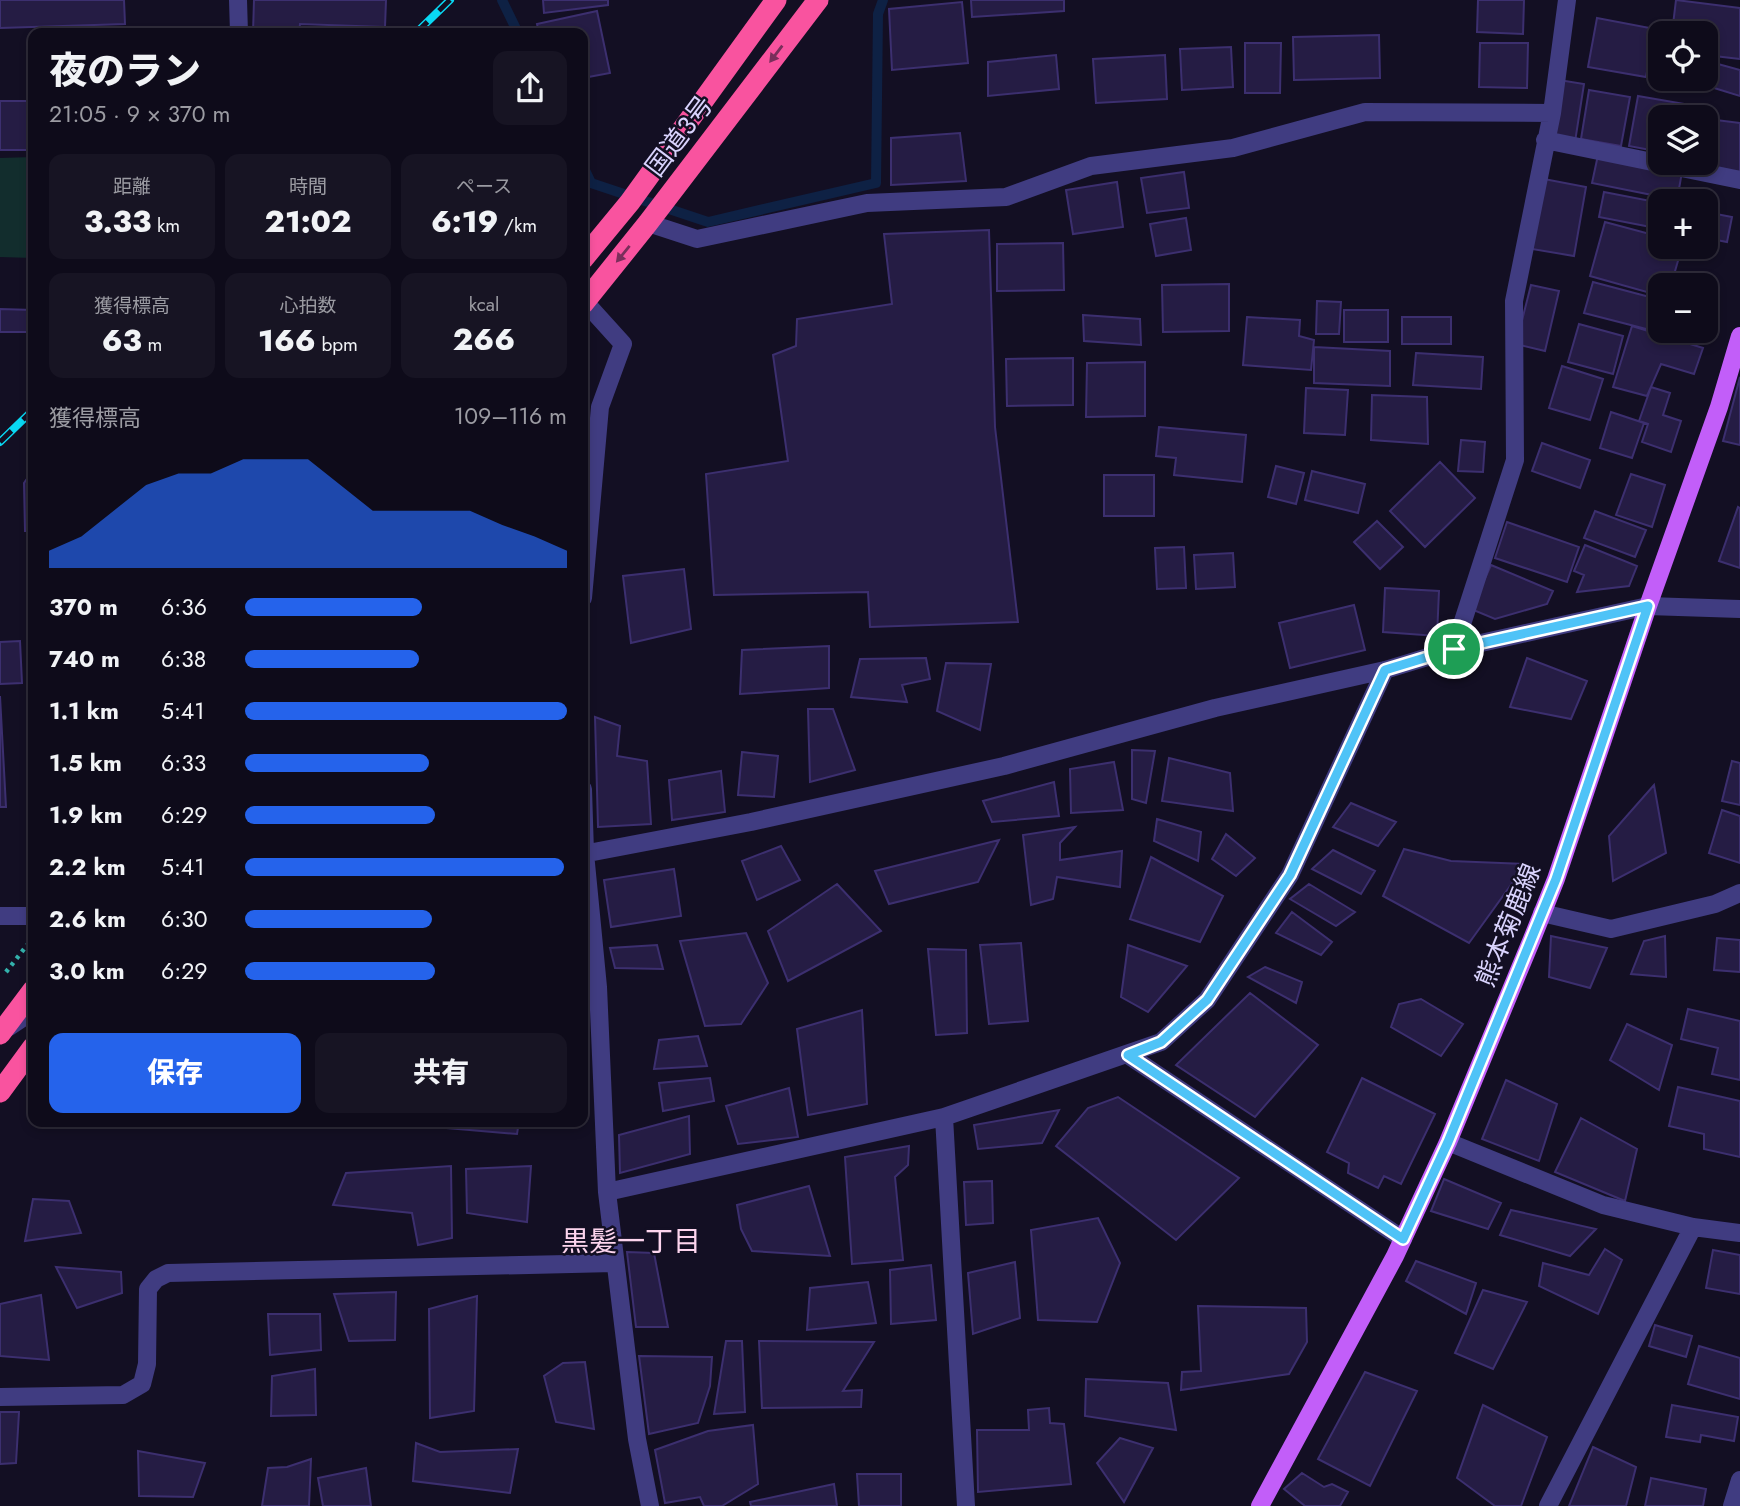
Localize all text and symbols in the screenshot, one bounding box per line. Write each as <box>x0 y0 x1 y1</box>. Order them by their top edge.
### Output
map controls <box>1648 21 1718 343</box>
button: locate <box>1648 21 1718 91</box>
text: 夜のラン <box>49 43 201 98</box>
one-way arrow <box>770 45 784 63</box>
button: share <box>493 51 567 125</box>
street label: 国道3号 <box>636 88 722 184</box>
text: 21:05 · 9 × 370 m <box>49 97 231 131</box>
button: layers <box>1648 105 1718 175</box>
text: 距離 <box>113 173 151 200</box>
text: 時間 <box>289 173 327 200</box>
text: ペース <box>456 173 512 200</box>
button: + <box>1648 189 1718 259</box>
text: 3.33 <box>84 200 151 243</box>
text: 21:02 <box>264 200 352 243</box>
text: 6:19 <box>431 200 498 243</box>
text: km <box>151 212 180 239</box>
text: /km <box>498 212 537 239</box>
one-way arrow <box>616 246 631 263</box>
button: − <box>1648 273 1718 343</box>
text: kcal <box>469 291 499 318</box>
text: 獲得標高 <box>94 292 170 319</box>
text: 心拍数 <box>279 292 337 319</box>
text: 266 <box>453 318 515 361</box>
text: 63 <box>102 319 142 362</box>
text: 166 <box>258 319 316 362</box>
text: m <box>142 331 162 358</box>
text: bpm <box>316 331 358 358</box>
text: 109–116 m <box>454 399 567 433</box>
text: 獲得標高 <box>49 401 141 435</box>
text: 370 m <box>49 590 118 624</box>
text: 6:36 <box>161 590 207 624</box>
pin <box>1424 619 1484 679</box>
icon: arrive <box>1435 630 1473 668</box>
text: 740 m <box>49 642 120 676</box>
text: 6:38 <box>161 642 206 676</box>
text: 1.1 km <box>49 694 119 728</box>
text: 5:41 <box>161 694 205 728</box>
text: 1.5 km <box>49 746 122 780</box>
text: 6:33 <box>161 746 206 780</box>
text: 1.9 km <box>49 798 123 832</box>
text: 6:29 <box>161 798 207 832</box>
text: 2.2 km <box>49 850 126 884</box>
text: 5:41 <box>161 850 205 884</box>
street label: 熊本菊鹿線 <box>1466 858 1550 992</box>
text: 2.6 km <box>49 902 126 936</box>
text: 6:30 <box>161 902 208 936</box>
text: 3.0 km <box>49 954 125 988</box>
text: 6:29 <box>161 954 207 988</box>
button: 保存 <box>49 1033 301 1113</box>
button: 共有 <box>315 1033 567 1113</box>
district label: 黒髪一丁目 <box>561 1221 701 1262</box>

